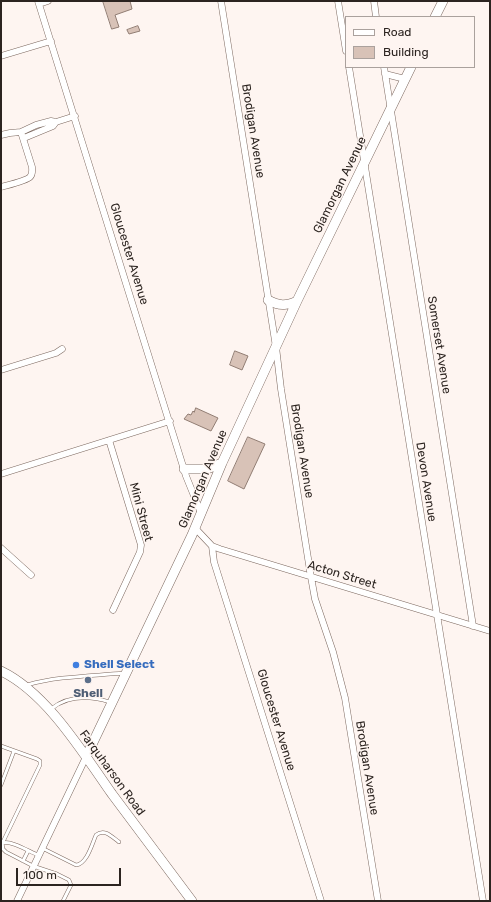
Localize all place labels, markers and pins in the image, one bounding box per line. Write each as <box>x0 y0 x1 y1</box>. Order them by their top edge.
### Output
place label: Shell Select <box>84 658 155 672</box>
marker: Shell Select <box>71 660 81 670</box>
marker: Shell <box>83 675 93 685</box>
place label: Shell <box>73 687 103 701</box>

